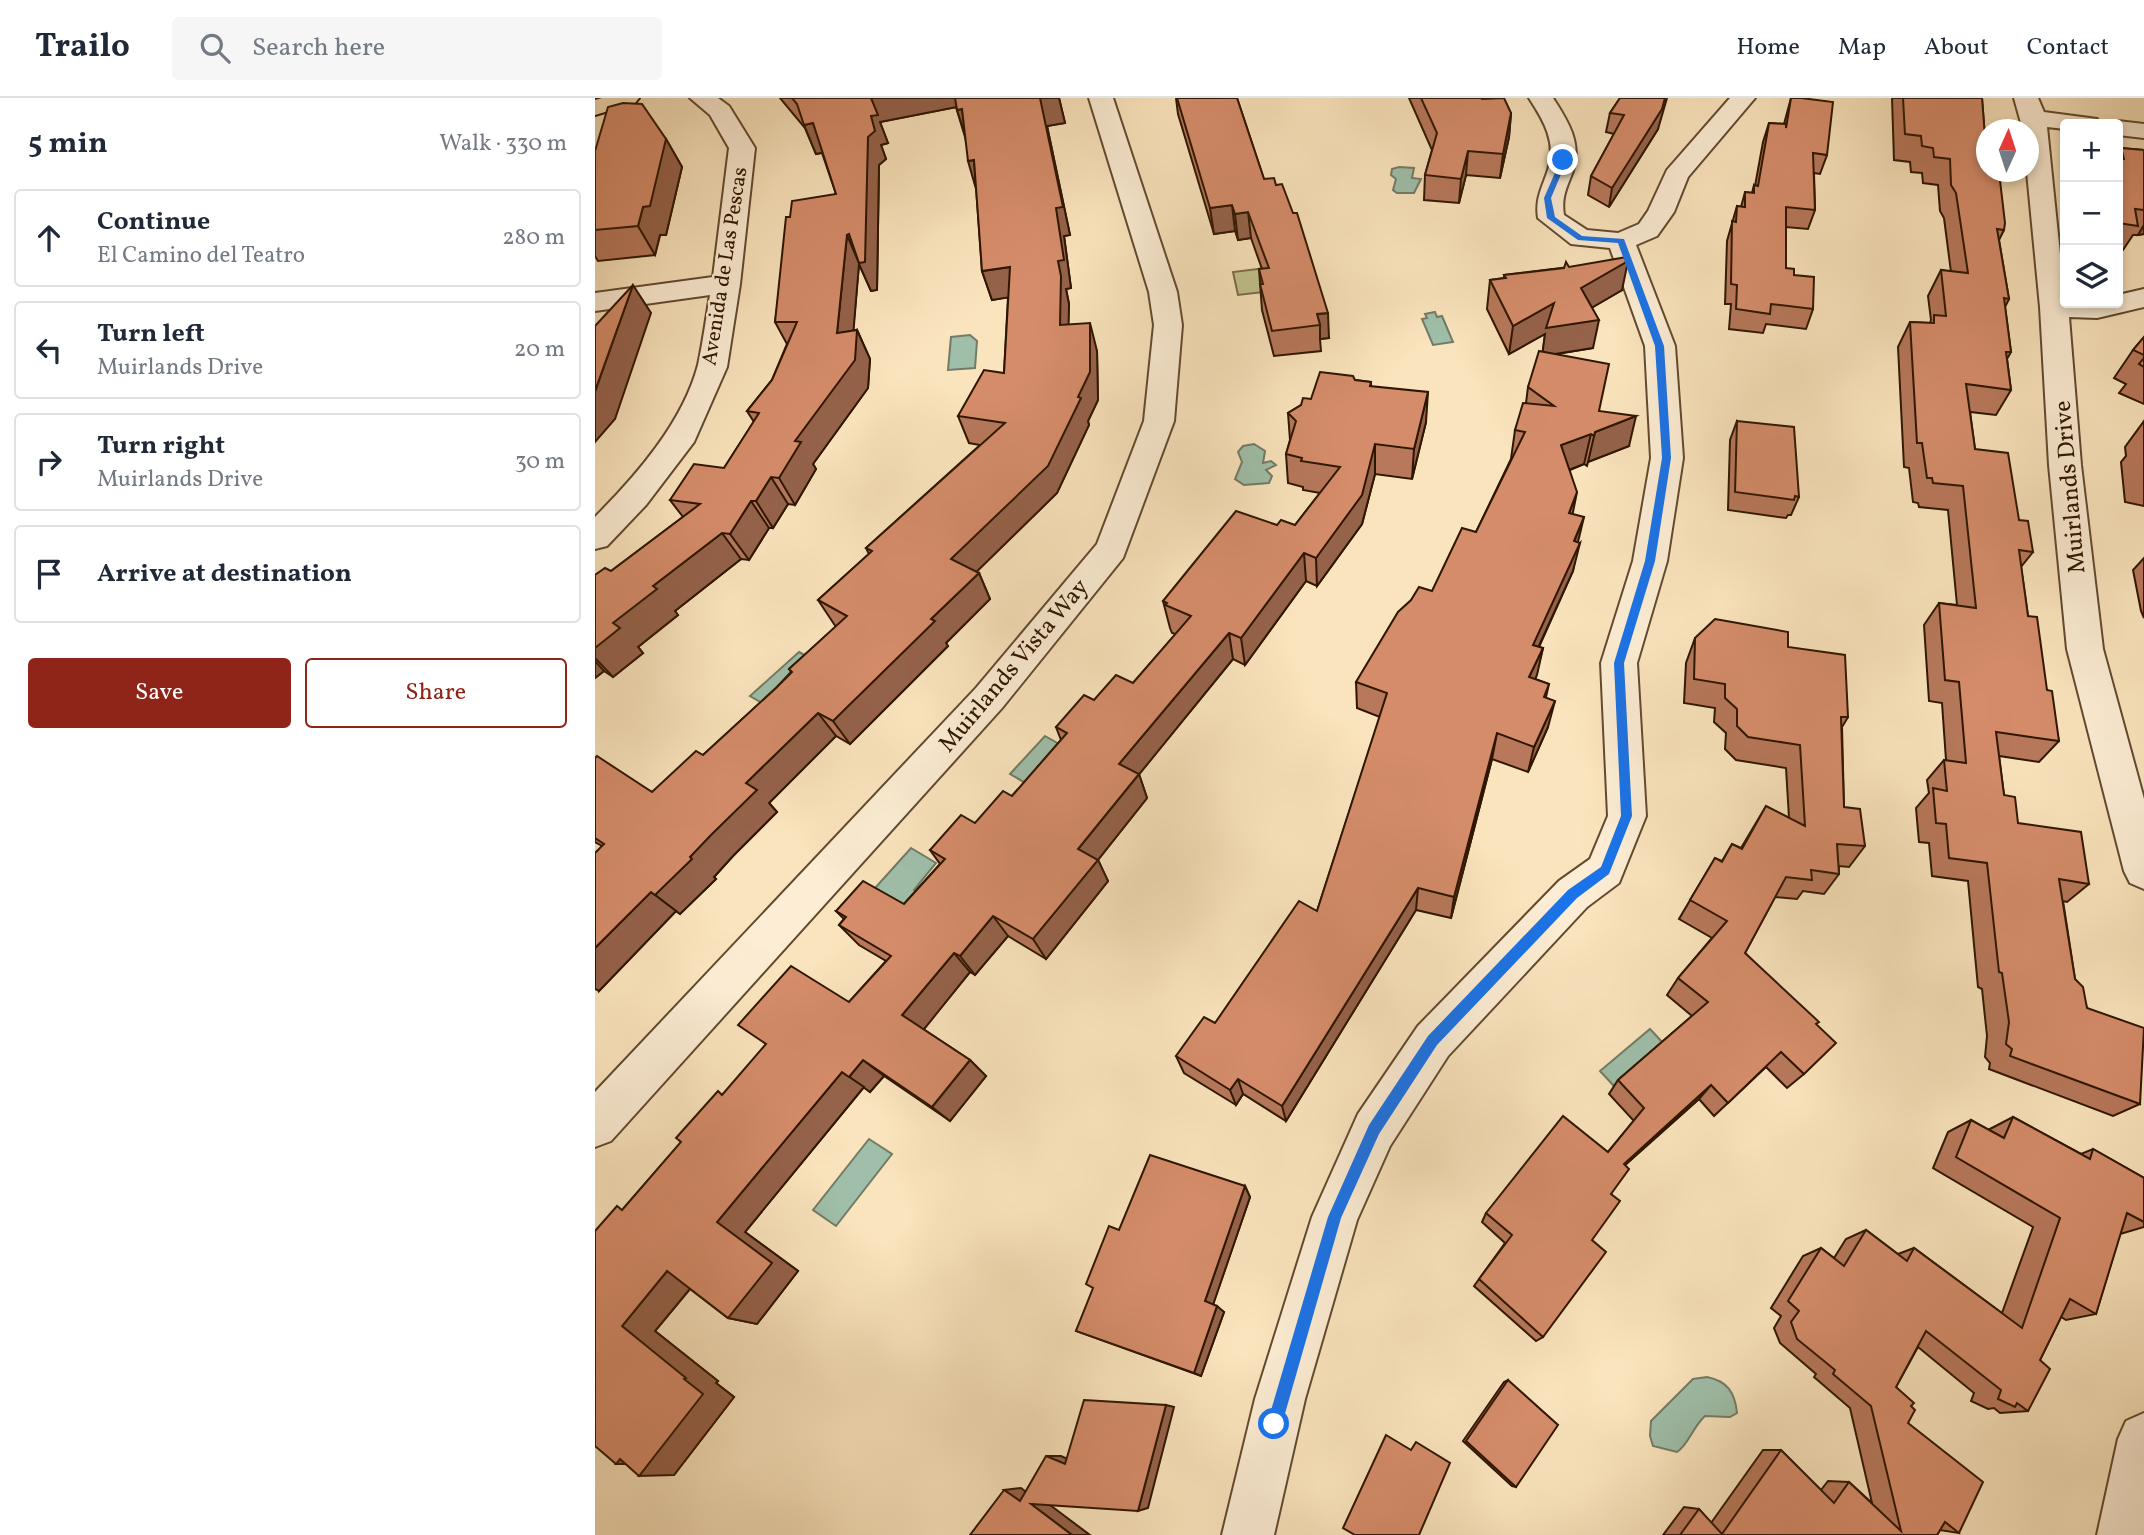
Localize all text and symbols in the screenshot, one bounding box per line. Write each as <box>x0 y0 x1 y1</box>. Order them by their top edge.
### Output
search box <box>172 17 662 80</box>
text: Trailo <box>35 25 130 71</box>
icon: search <box>196 29 234 67</box>
text: Search here <box>252 30 385 66</box>
text: Home <box>1736 31 1800 65</box>
text: Map <box>1838 31 1886 65</box>
text: About <box>1924 31 1989 65</box>
text: Contact <box>2027 31 2109 65</box>
north arrow <box>1976 119 2039 182</box>
map controls <box>2060 119 2123 308</box>
button: + <box>2060 119 2123 182</box>
text: 5 min <box>28 123 108 165</box>
text: Walk · 330 m <box>439 128 567 160</box>
route end <box>1547 144 1578 175</box>
street label: Avenida de Las Pescas <box>695 165 756 368</box>
button: − <box>2060 182 2123 245</box>
text: Continue <box>97 204 210 240</box>
icon: ahead <box>30 219 68 257</box>
text: 280 m <box>502 222 565 254</box>
text: El Camino del Teatro <box>97 240 305 272</box>
button: layers <box>2060 245 2123 308</box>
text: Turn left <box>97 316 205 352</box>
icon: left <box>30 331 68 369</box>
text: 20 m <box>514 334 565 366</box>
text: Muirlands Drive <box>97 352 263 384</box>
street label: Muirlands Drive <box>2047 399 2095 575</box>
text: Turn right <box>97 428 225 464</box>
icon: right <box>30 443 68 481</box>
text: 30 m <box>515 446 565 478</box>
text: Muirlands Drive <box>97 464 263 496</box>
icon: arrive <box>30 555 68 593</box>
text: Arrive at destination <box>97 556 352 592</box>
street label: Muirlands Vista Way <box>931 572 1098 761</box>
button: Save <box>28 658 291 728</box>
button: Share <box>305 658 567 728</box>
route start <box>1258 1408 1289 1439</box>

